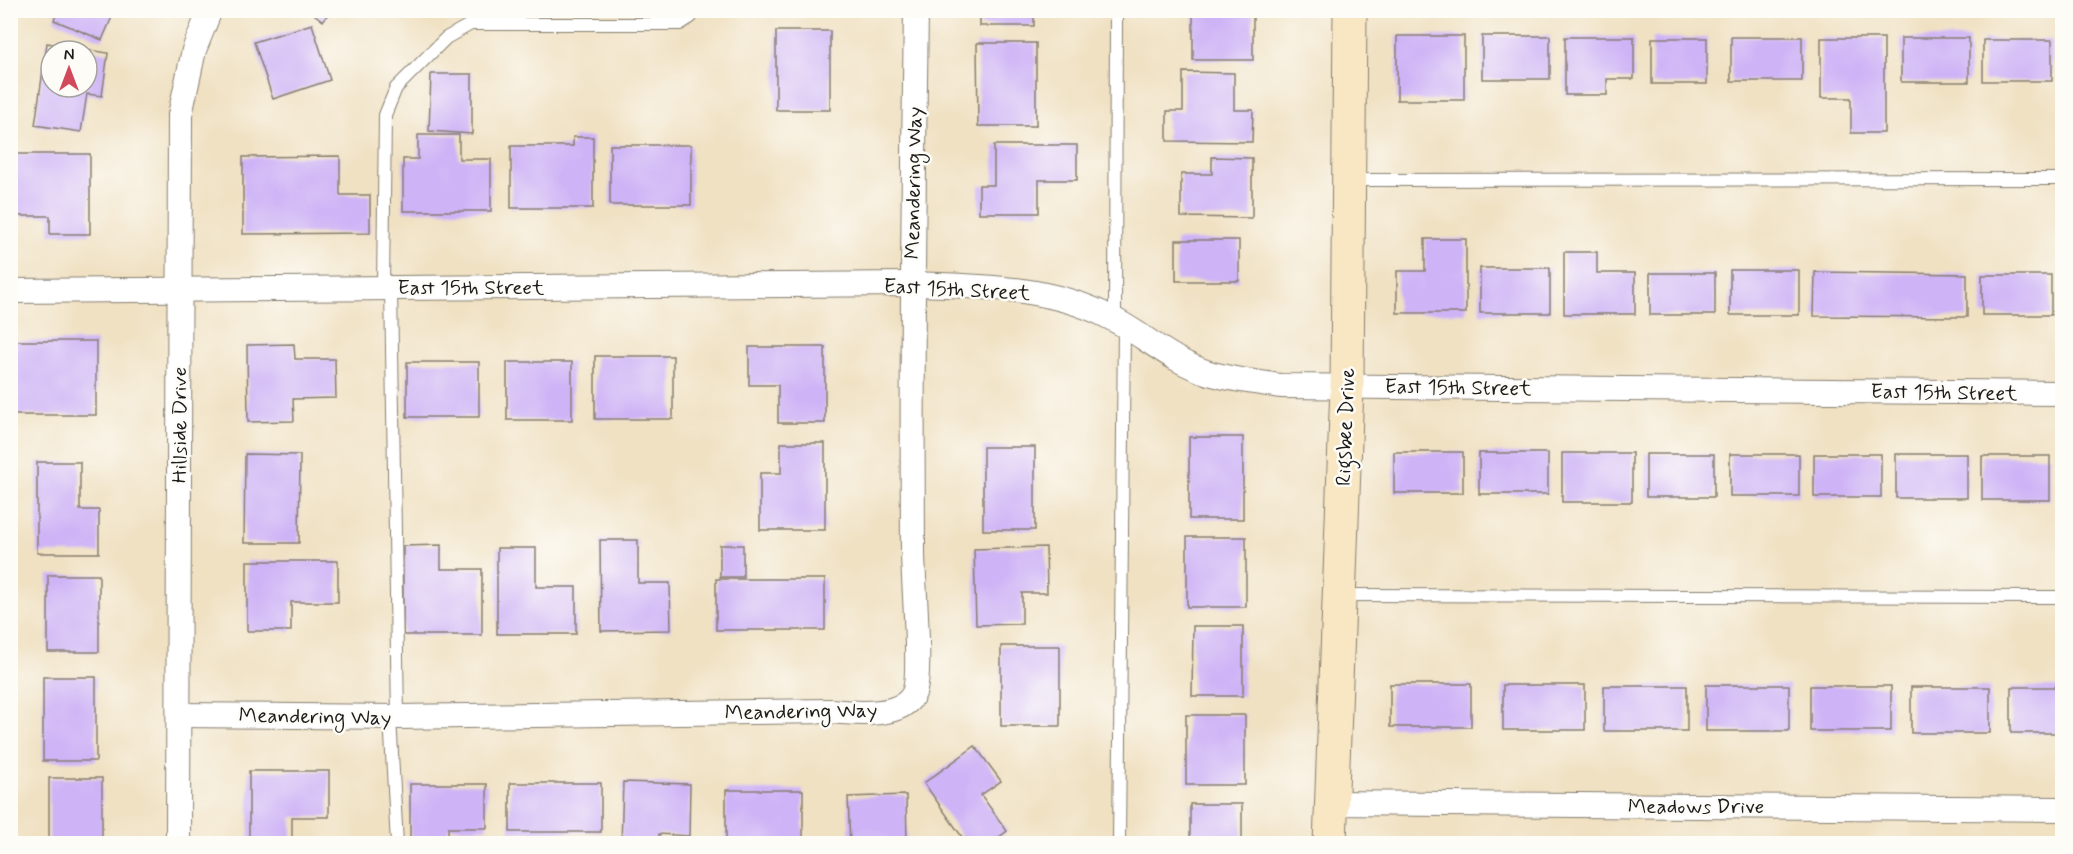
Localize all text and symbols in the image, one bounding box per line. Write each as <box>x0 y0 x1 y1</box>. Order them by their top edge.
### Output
north arrow <box>39 39 99 99</box>
text: N <box>64 45 74 66</box>
street label: Meandering Way <box>899 106 930 260</box>
street label: East 15th Street <box>883 272 1032 308</box>
street label: East 15th Street <box>398 274 545 302</box>
street label: Hillside Drive <box>166 367 194 483</box>
street label: Rigsbee Drive <box>1330 367 1364 487</box>
street label: East 15th Street <box>1384 373 1532 403</box>
street label: East 15th Street <box>1870 378 2018 408</box>
street label: Meandering Way <box>724 697 878 728</box>
street label: Meandering Way <box>238 702 392 733</box>
street label: Meadows Drive <box>1628 793 1764 821</box>

